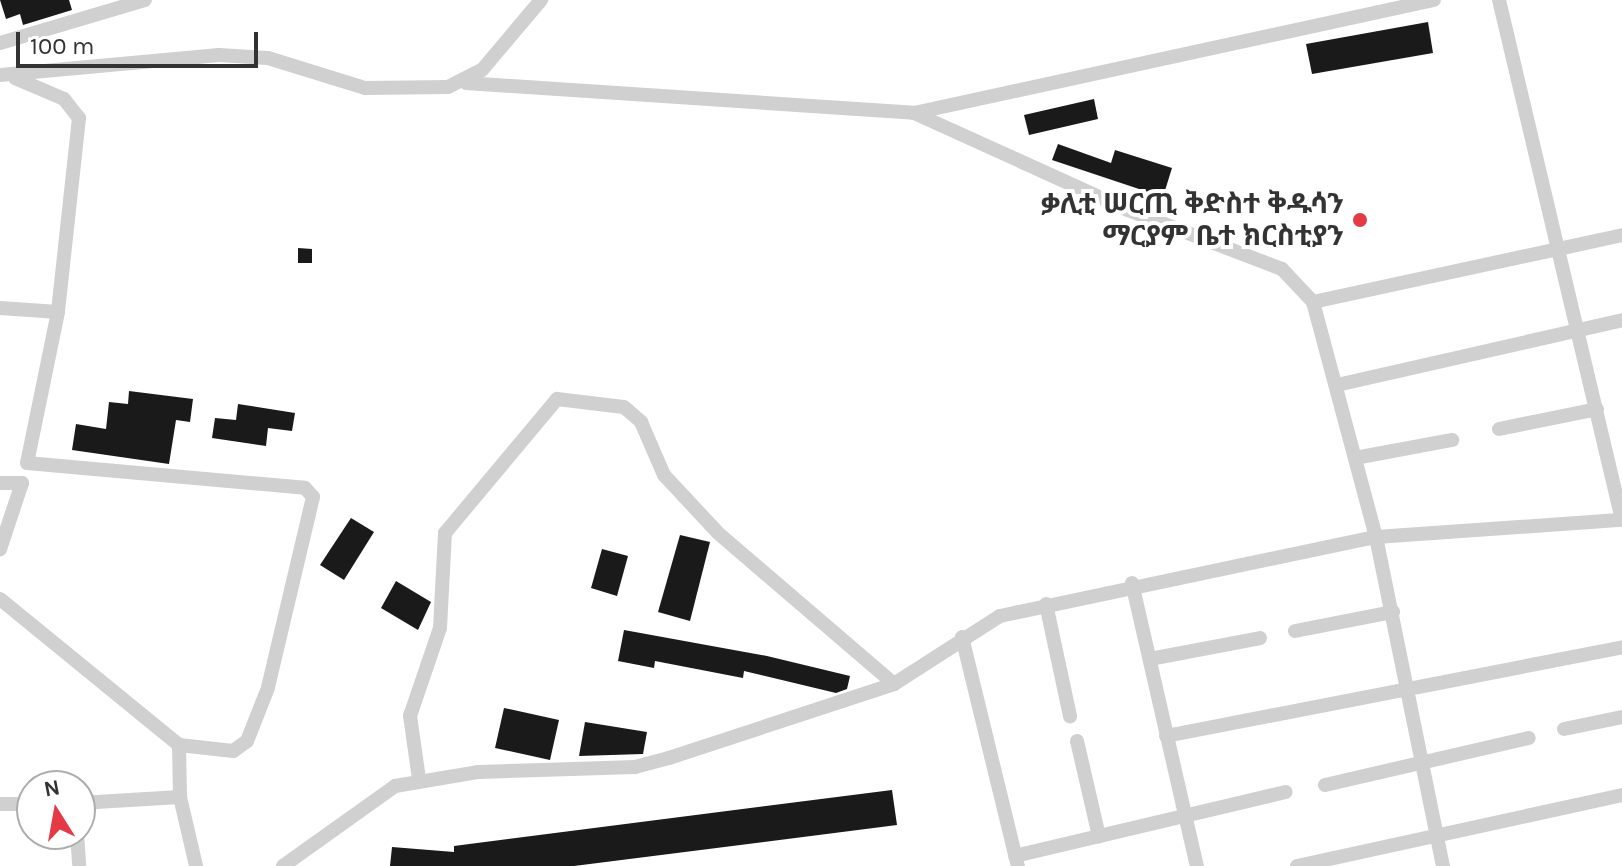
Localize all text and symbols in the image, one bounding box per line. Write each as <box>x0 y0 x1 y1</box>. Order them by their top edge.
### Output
scale bar <box>20 16 262 66</box>
text: 100 m <box>30 32 95 60</box>
place label: ቃሊቲ ሠርጢ ቅድስተ ቅዱሳን ማርያም ቤተ ክርስቲያን <box>1041 187 1344 253</box>
marker: ቃሊቲ ሠርጢ ቅድስተ ቅዱሳን ማርያም ቤተ ክርስቲያን <box>1351 211 1369 229</box>
north arrow <box>16 770 96 850</box>
text: N <box>42 774 62 803</box>

